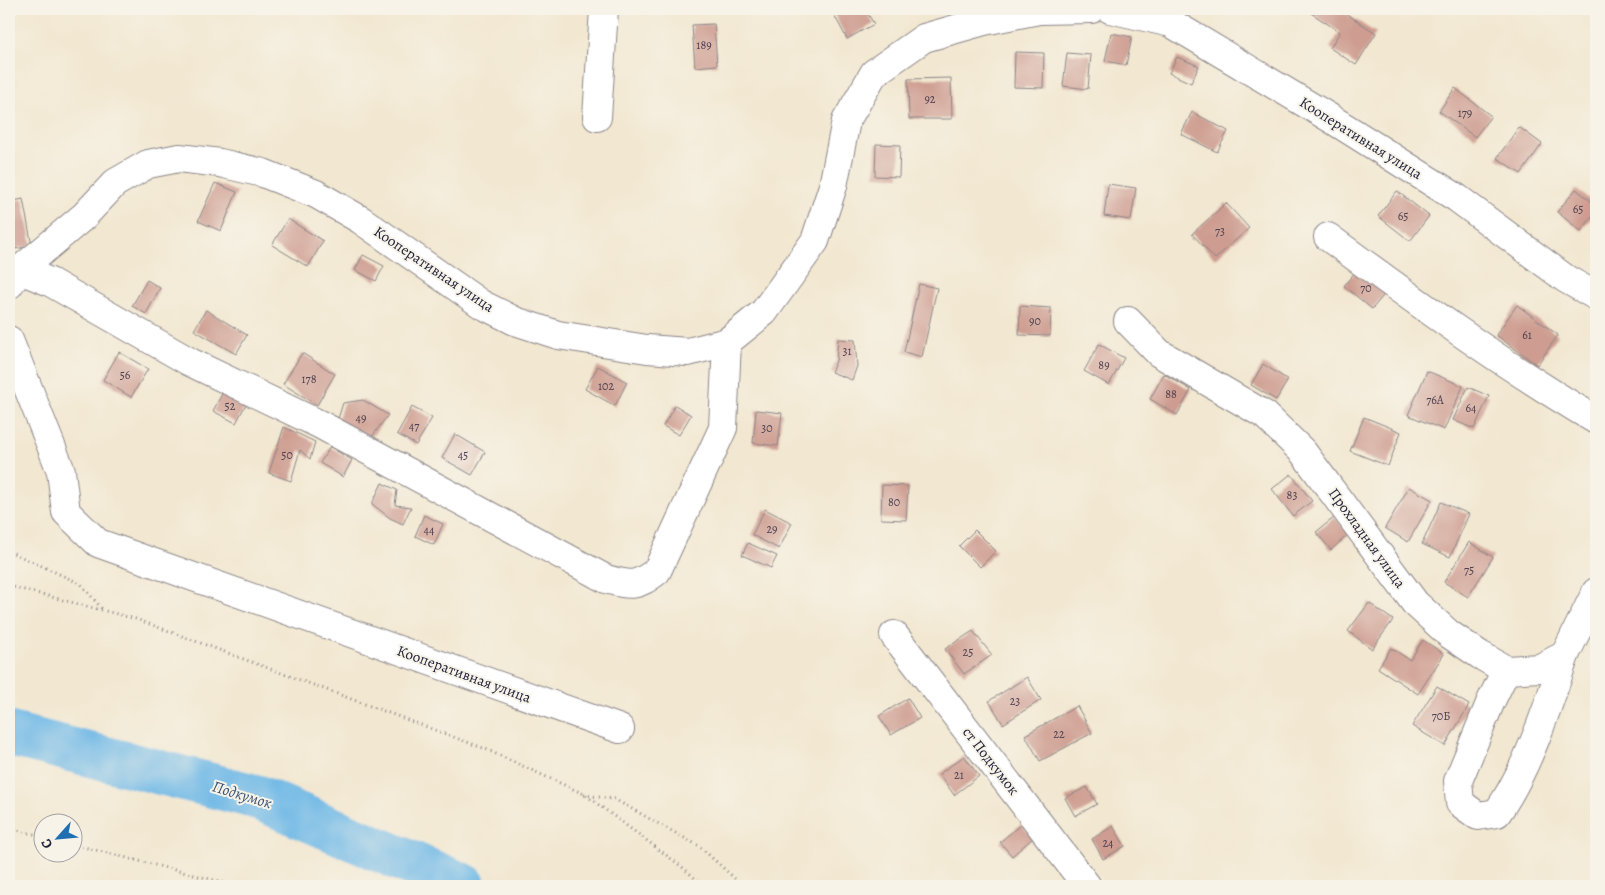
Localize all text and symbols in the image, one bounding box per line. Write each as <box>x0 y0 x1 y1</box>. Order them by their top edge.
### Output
house number: 189 <box>696 37 712 53</box>
house number: 92 <box>924 91 936 107</box>
street label: Кооперативная улица <box>1296 92 1426 184</box>
house number: 179 <box>1458 105 1472 121</box>
house number: 65 <box>1573 201 1583 217</box>
house number: 65 <box>1398 208 1408 224</box>
street label: Кооперативная улица <box>370 221 498 317</box>
house number: 73 <box>1215 223 1225 239</box>
house number: 70 <box>1360 280 1372 296</box>
house number: 90 <box>1029 313 1041 329</box>
house number: 61 <box>1522 327 1532 343</box>
house number: 31 <box>842 343 852 359</box>
house number: 89 <box>1098 357 1110 373</box>
house number: 56 <box>120 367 131 383</box>
house number: 178 <box>302 371 317 387</box>
house number: 102 <box>598 378 614 394</box>
house number: 88 <box>1165 386 1177 402</box>
house number: 76А <box>1426 392 1445 408</box>
house number: 52 <box>225 398 236 414</box>
house number: 64 <box>1466 400 1477 416</box>
house number: 49 <box>356 410 366 426</box>
house number: 47 <box>409 418 420 434</box>
house number: 30 <box>761 420 773 436</box>
house number: 50 <box>281 447 293 463</box>
house number: 45 <box>458 447 468 463</box>
street label: Прохладная улица <box>1324 484 1410 592</box>
house number: 83 <box>1287 487 1297 503</box>
house number: 80 <box>888 494 900 510</box>
house number: 29 <box>766 521 778 537</box>
house number: 44 <box>424 522 435 538</box>
house number: 75 <box>1464 562 1474 578</box>
street label: Кооперативная улица <box>394 640 534 708</box>
house number: 25 <box>963 644 973 660</box>
house number: 23 <box>1010 693 1020 709</box>
house number: 70Б <box>1432 708 1450 724</box>
street label: ст Подкумок <box>958 723 1024 799</box>
house number: 22 <box>1053 726 1065 742</box>
house number: 21 <box>954 767 964 783</box>
water label: Подкумок <box>210 776 274 814</box>
north arrow <box>32 812 82 862</box>
text: С <box>36 835 57 852</box>
house number: 24 <box>1102 835 1114 851</box>

